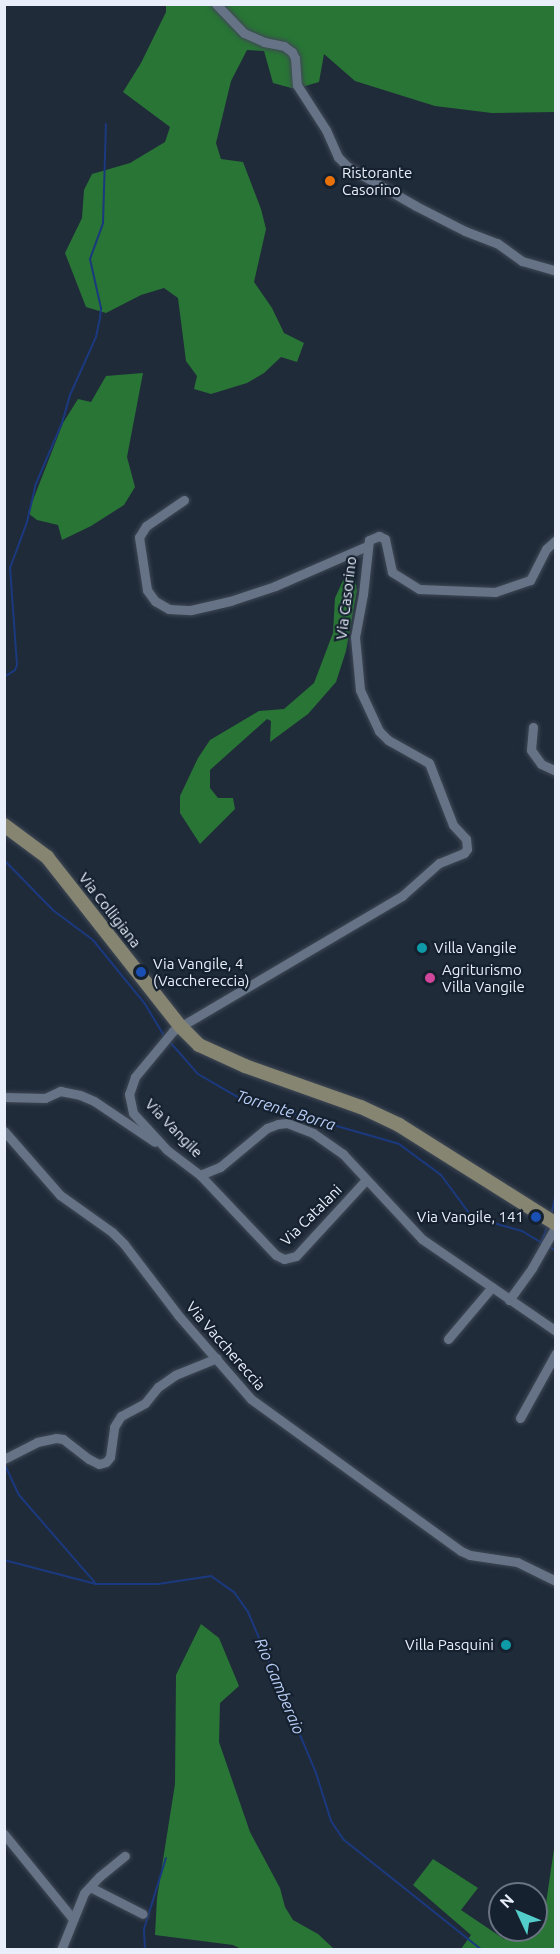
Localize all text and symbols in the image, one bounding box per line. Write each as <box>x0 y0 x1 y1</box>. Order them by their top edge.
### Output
place label: Ristorante Casorino <box>342 163 412 198</box>
marker: Ristorante Casorino <box>323 174 337 188</box>
street label: Via Casorino <box>332 555 360 641</box>
street label: Via Colligiana <box>75 869 145 951</box>
place label: Villa Vangile <box>434 939 517 957</box>
marker: Villa Vangile <box>415 941 429 955</box>
place label: Via Vangile, 4 (Vacchereccia) <box>153 954 249 989</box>
place label: Agriturismo Villa Vangile <box>442 960 525 995</box>
marker: Via Vangile, 4 (Vacchereccia) <box>134 965 148 979</box>
marker: Agriturismo Villa Vangile <box>423 971 437 985</box>
water label: Torrente Borra <box>234 1086 338 1134</box>
street label: Via Vangile <box>142 1095 206 1161</box>
street label: Via Catalani <box>277 1181 345 1249</box>
place label: Via Vangile, 141 <box>417 1208 524 1226</box>
marker: Via Vangile, 141 <box>529 1210 543 1224</box>
street label: Via Vacchereccia <box>183 1298 269 1394</box>
water label: Rio Gamberaio <box>251 1635 309 1737</box>
place label: Villa Pasquini <box>405 1636 494 1654</box>
marker: Villa Pasquini <box>499 1638 513 1652</box>
north arrow <box>488 1882 548 1942</box>
text: N <box>496 1890 517 1911</box>

